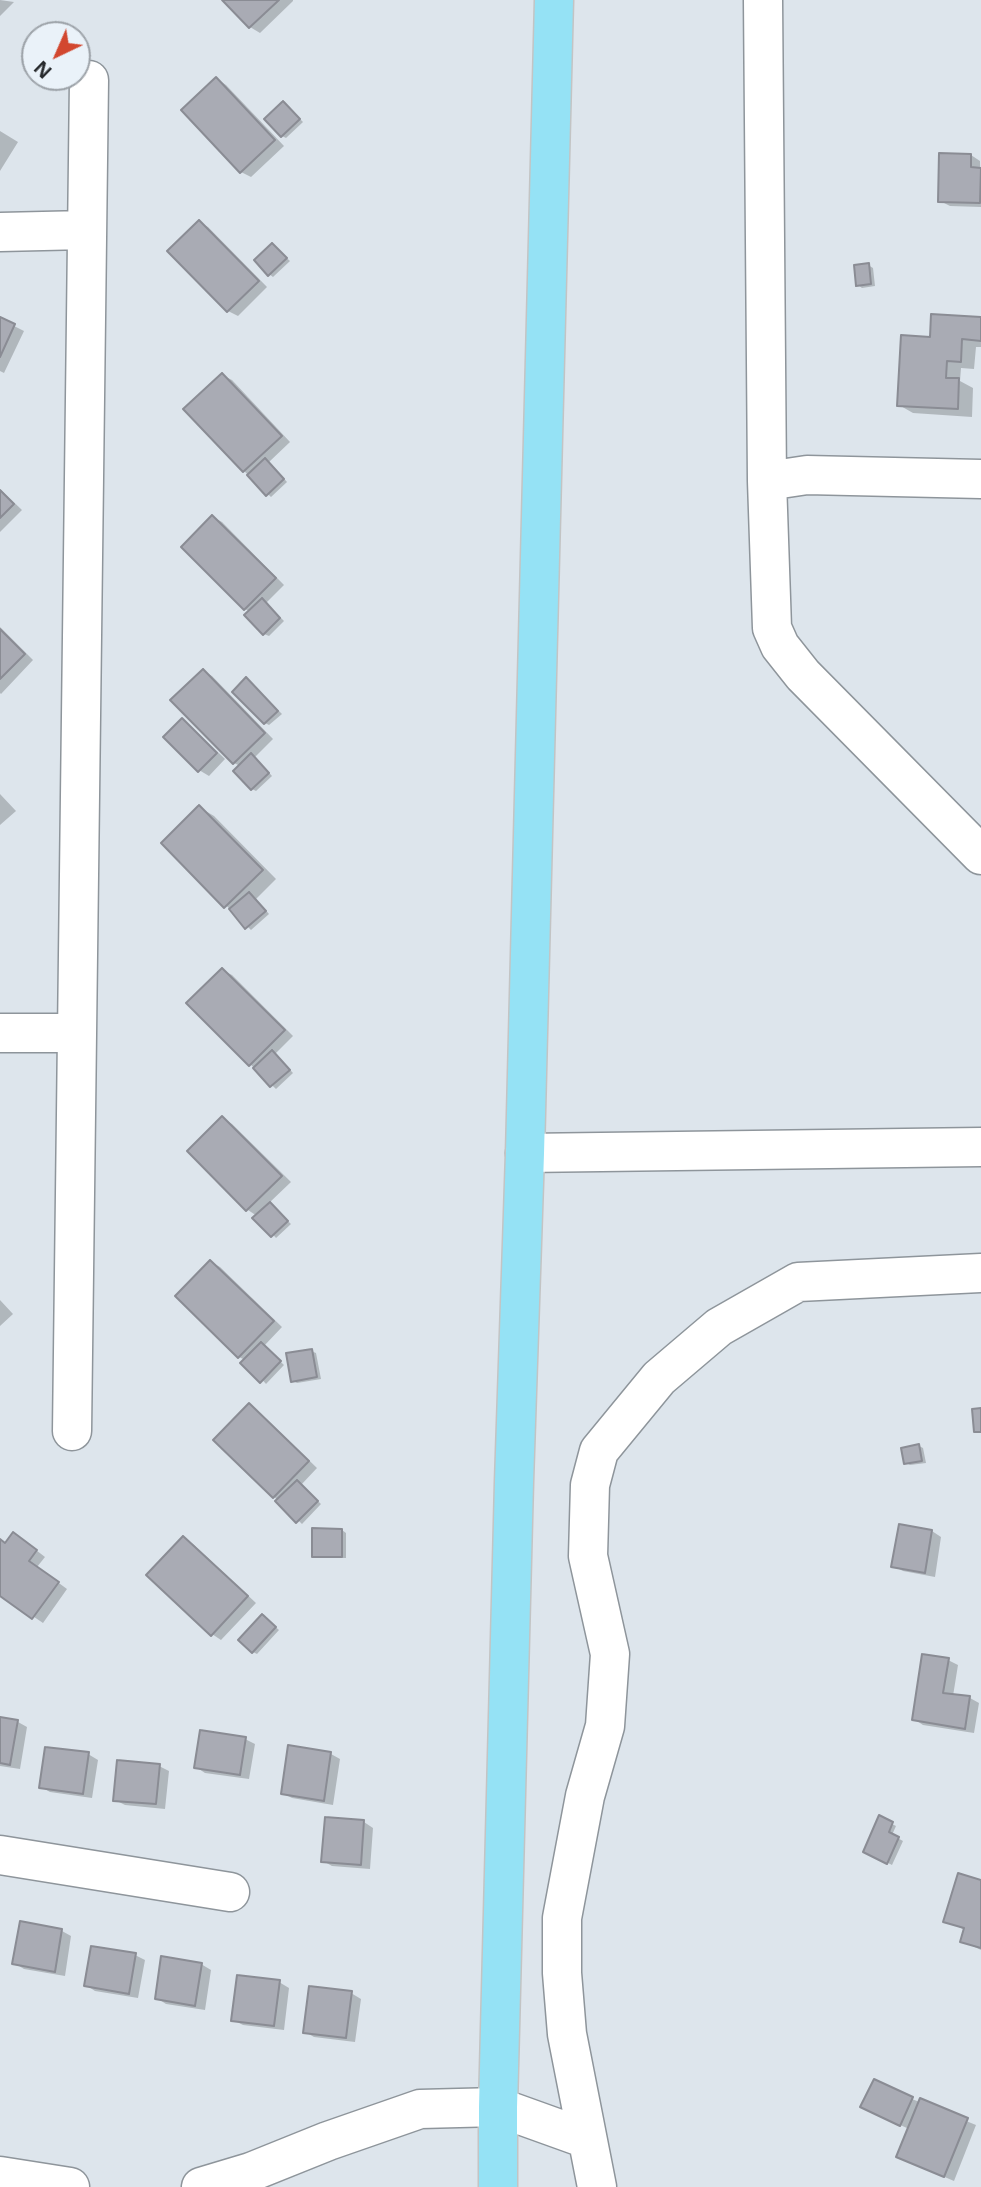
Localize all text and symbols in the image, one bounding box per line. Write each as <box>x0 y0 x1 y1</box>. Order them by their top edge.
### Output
north arrow <box>21 21 91 91</box>
text: N <box>28 55 57 84</box>

